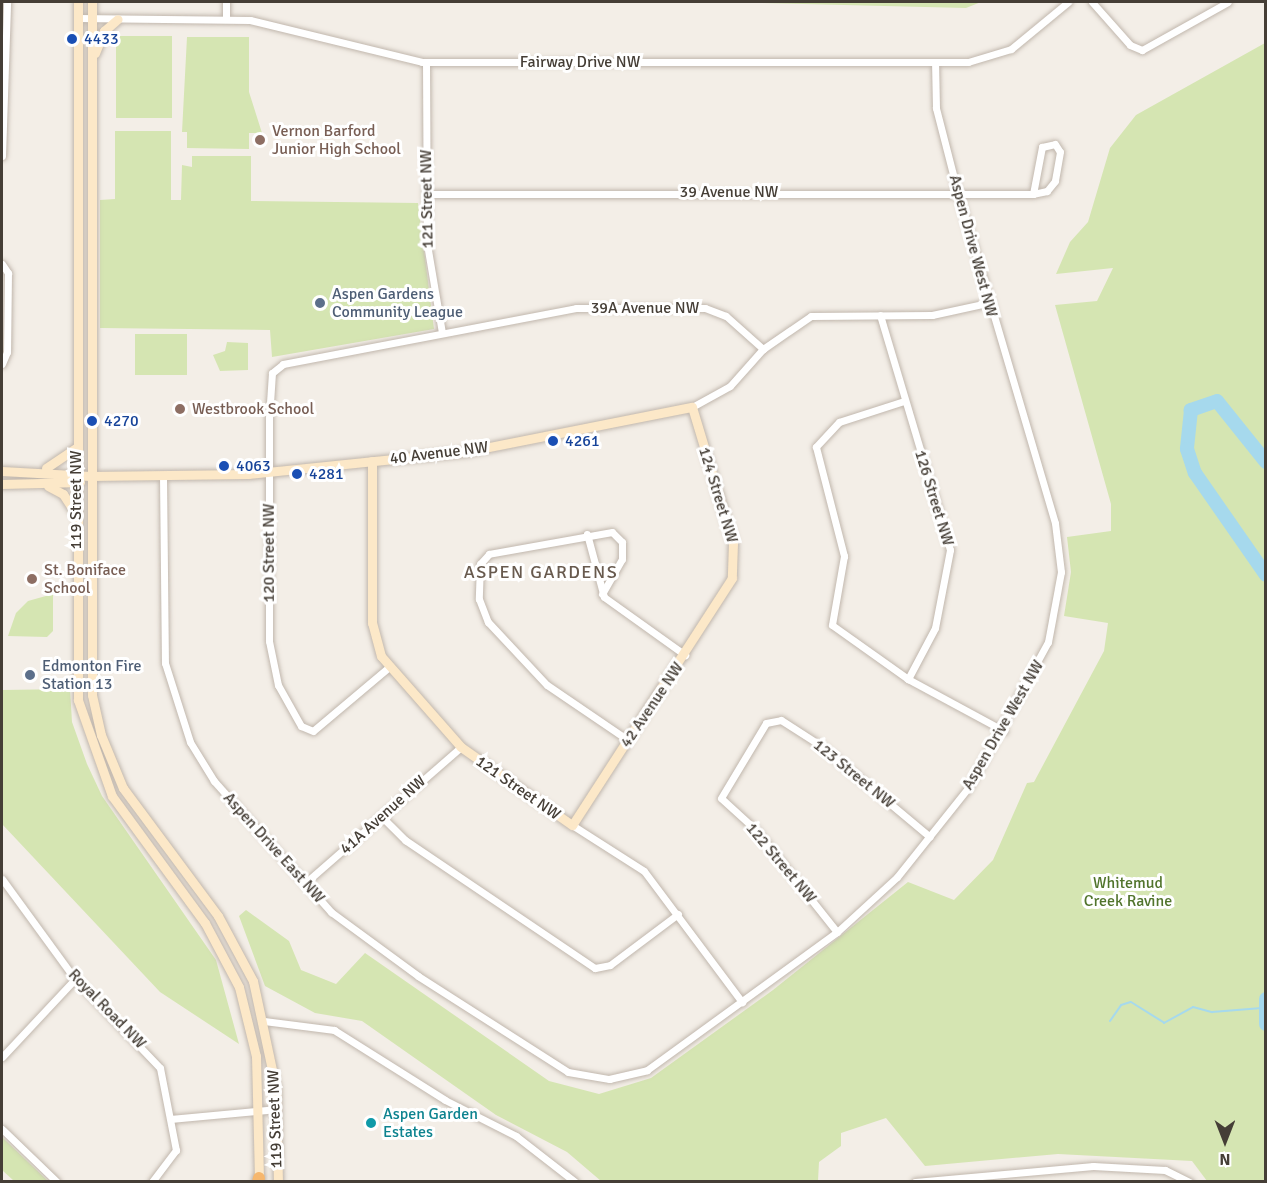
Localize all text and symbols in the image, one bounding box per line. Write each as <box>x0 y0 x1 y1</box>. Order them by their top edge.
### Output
place label: 4433 <box>84 29 119 49</box>
marker: 4433 <box>65 32 79 46</box>
street label: Fairway Drive NW <box>520 52 640 72</box>
place label: Vernon Barford Junior High School <box>272 121 401 159</box>
marker: Vernon Barford Junior High School <box>253 133 267 147</box>
street label: 121 Street NW <box>417 149 437 249</box>
street label: Aspen Drive West NW <box>945 173 1001 319</box>
street label: 39 Avenue NW <box>680 182 778 202</box>
place label: Aspen Gardens Community League <box>332 284 463 322</box>
marker: Aspen Gardens Community League <box>313 296 327 310</box>
street label: 39A Avenue NW <box>591 298 699 318</box>
place label: Westbrook School <box>192 399 314 419</box>
marker: Westbrook School <box>173 402 187 416</box>
place label: 4270 <box>104 411 139 431</box>
marker: 4270 <box>85 414 99 428</box>
place label: 4261 <box>565 431 600 451</box>
marker: 4261 <box>546 434 560 448</box>
street label: 40 Avenue NW <box>389 437 489 469</box>
street label: 124 Street NW <box>694 445 742 545</box>
street label: 126 Street NW <box>910 448 958 548</box>
street label: 119 Street NW <box>66 450 86 550</box>
place label: 4063 <box>236 456 271 476</box>
marker: 4063 <box>217 459 231 473</box>
place label: 4281 <box>309 464 344 484</box>
marker: 4281 <box>290 467 304 481</box>
street label: 120 Street NW <box>259 503 279 603</box>
place label: St. Boniface School <box>44 560 126 598</box>
district label: ASPEN GARDENS <box>464 561 618 583</box>
marker: St. Boniface School <box>25 572 39 586</box>
place label: Edmonton Fire Station 13 <box>42 656 141 694</box>
street label: Aspen Drive West NW <box>958 657 1048 793</box>
street label: 42 Avenue NW <box>616 659 688 751</box>
marker: Edmonton Fire Station 13 <box>23 668 37 682</box>
street label: 123 Street NW <box>809 735 899 813</box>
street label: 121 Street NW <box>472 752 564 824</box>
street label: 41A Avenue NW <box>336 772 430 858</box>
street label: Aspen Drive East NW <box>219 789 329 907</box>
street label: 122 Street NW <box>742 819 820 907</box>
park label: Whitemud Creek Ravine <box>1084 873 1172 911</box>
street label: Royal Road NW <box>64 965 150 1053</box>
street label: 119 Street NW <box>264 1069 286 1169</box>
place label: Aspen Garden Estates <box>383 1104 478 1142</box>
north arrow <box>1195 1111 1255 1171</box>
marker: Aspen Garden Estates <box>364 1116 378 1130</box>
text: N <box>1219 1149 1231 1169</box>

